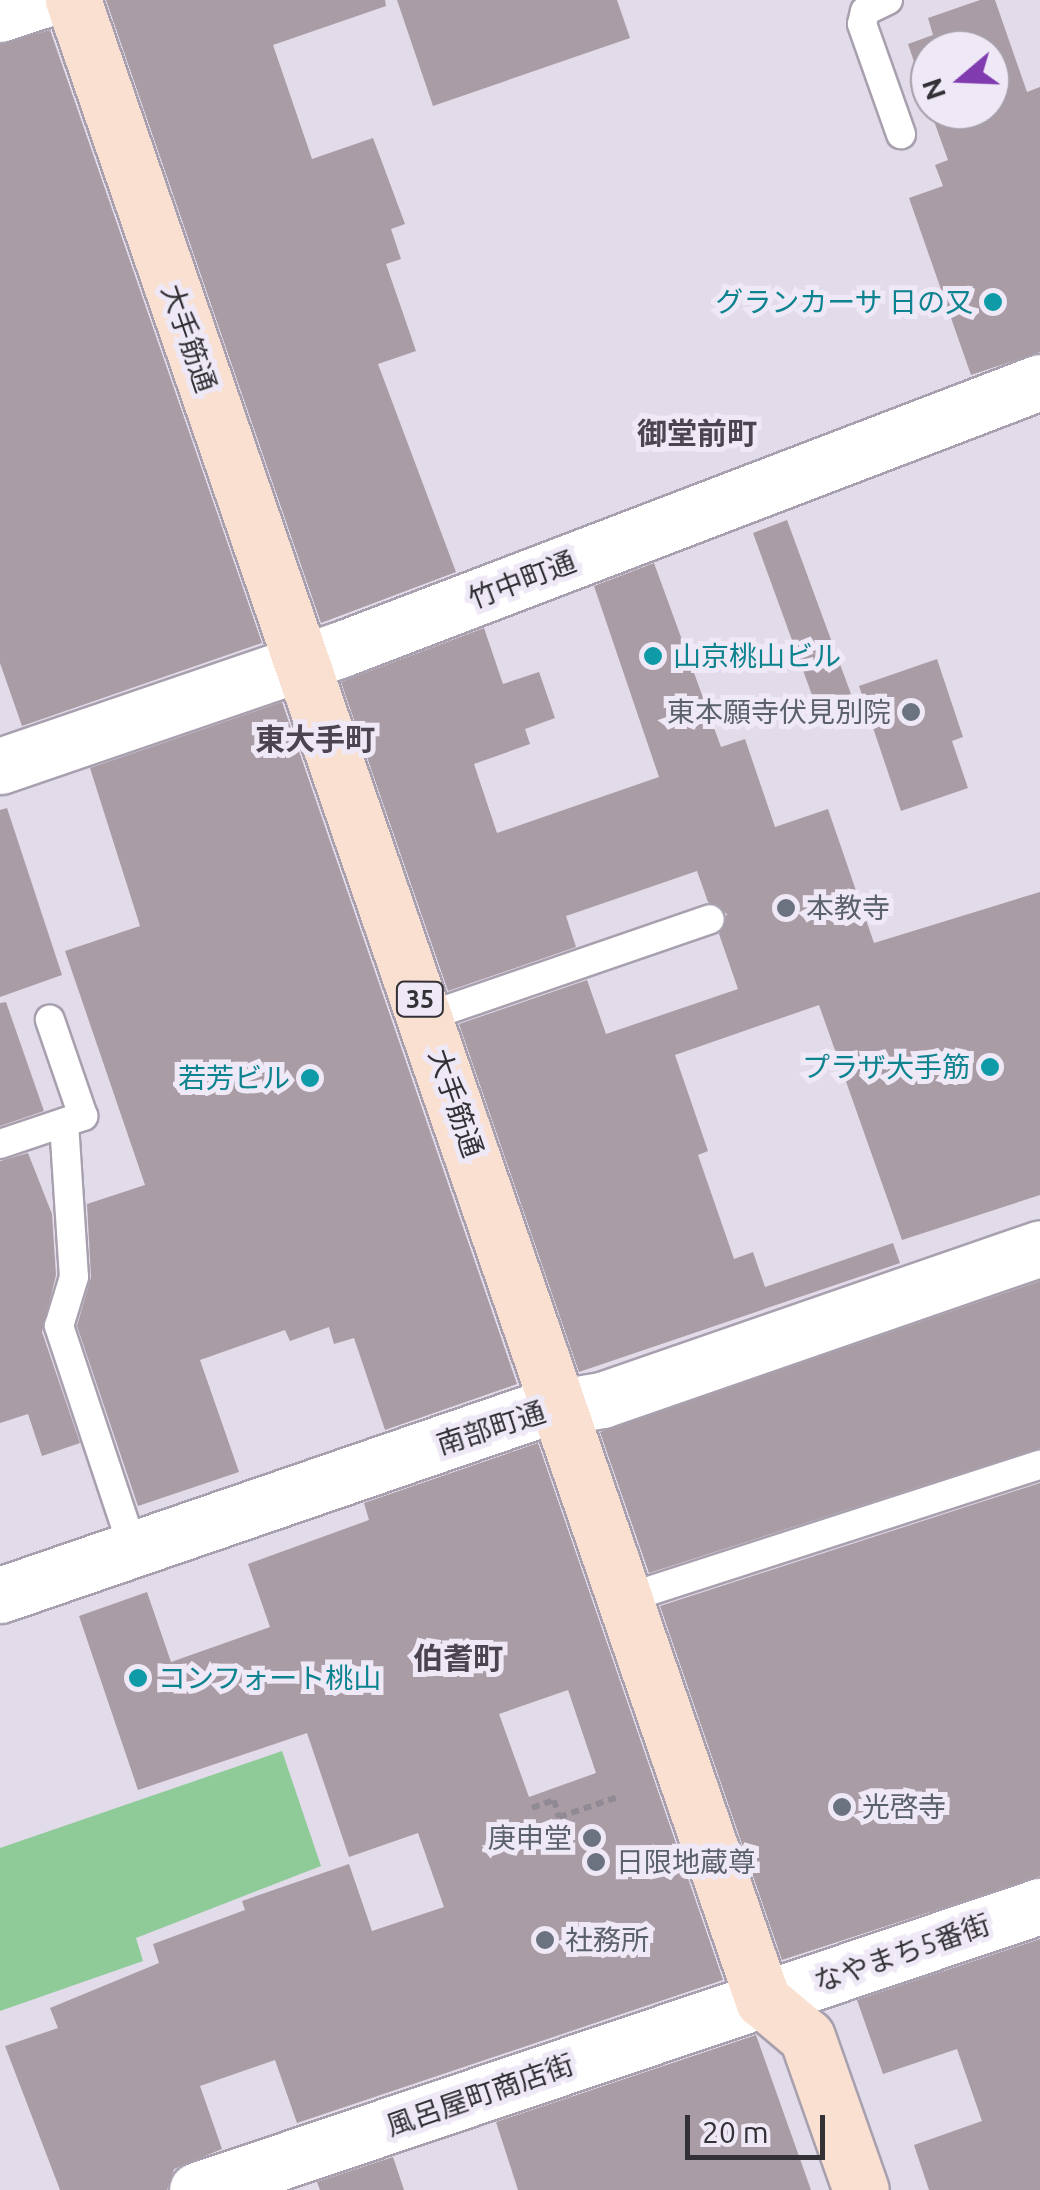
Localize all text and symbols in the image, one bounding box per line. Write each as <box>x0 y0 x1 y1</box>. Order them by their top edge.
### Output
north arrow <box>910 30 1010 130</box>
text: N <box>915 74 951 104</box>
street label: 大手筋通 <box>155 280 223 396</box>
place label: グランカーサ 日の又 <box>715 285 973 319</box>
marker: グランカーサ 日の又 <box>982 291 1004 313</box>
district label: 御堂前町 <box>637 415 757 451</box>
street label: 竹中町通 <box>464 544 580 616</box>
place label: 山京桃山ビル <box>673 639 841 673</box>
marker: 山京桃山ビル <box>642 645 664 667</box>
place label: 東本願寺伏見別院 <box>667 695 891 729</box>
marker: 東本願寺伏見別院 <box>900 701 922 723</box>
district label: 東大手町 <box>255 721 375 757</box>
place label: 本教寺 <box>806 891 890 925</box>
marker: 本教寺 <box>775 897 797 919</box>
road number: 35 <box>395 979 445 1019</box>
street label: 大手筋通 <box>422 1045 490 1161</box>
place label: プラザ大手筋 <box>802 1050 970 1084</box>
marker: プラザ大手筋 <box>979 1056 1001 1078</box>
place label: 若芳ビル <box>178 1061 290 1095</box>
marker: 若芳ビル <box>299 1067 321 1089</box>
street label: 南部町通 <box>433 1395 549 1461</box>
district label: 伯耆町 <box>413 1640 503 1676</box>
place label: コンフォート桃山 <box>158 1661 382 1695</box>
marker: コンフォート桃山 <box>127 1667 149 1689</box>
place label: 光啓寺 <box>862 1790 946 1824</box>
marker: 光啓寺 <box>831 1796 853 1818</box>
place label: 庚申堂 <box>488 1821 572 1855</box>
marker: 庚申堂 <box>581 1827 603 1849</box>
place label: 日限地蔵尊 <box>616 1845 756 1879</box>
marker: 日限地蔵尊 <box>585 1851 607 1873</box>
street label: なやまち5番街 <box>810 1907 994 1999</box>
place label: 社務所 <box>565 1923 649 1957</box>
marker: 社務所 <box>534 1929 556 1951</box>
street label: 風呂屋町商店街 <box>382 2047 578 2143</box>
scale bar <box>690 2095 830 2157</box>
text: 20 m <box>702 2115 769 2149</box>

